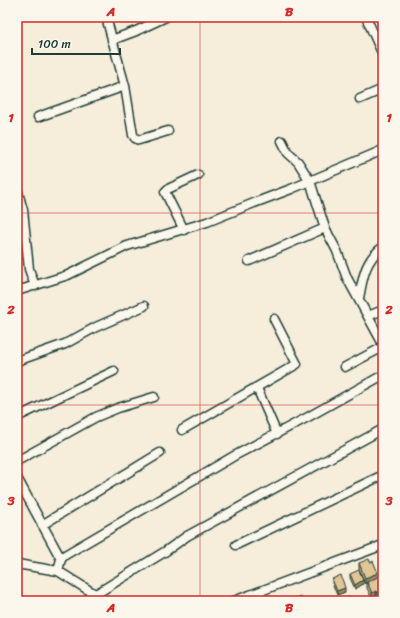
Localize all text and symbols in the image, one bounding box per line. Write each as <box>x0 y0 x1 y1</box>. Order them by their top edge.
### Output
text: A <box>106 0 115 23</box>
text: B <box>285 0 294 23</box>
scale bar <box>32 30 120 56</box>
text: 100 m <box>38 33 71 55</box>
text: 1 <box>8 106 14 129</box>
text: 1 <box>386 106 392 129</box>
text: 2 <box>6 298 15 321</box>
text: 2 <box>384 298 393 321</box>
text: 3 <box>6 489 15 512</box>
text: 3 <box>384 489 393 512</box>
text: A <box>106 596 115 618</box>
text: B <box>285 596 294 618</box>

